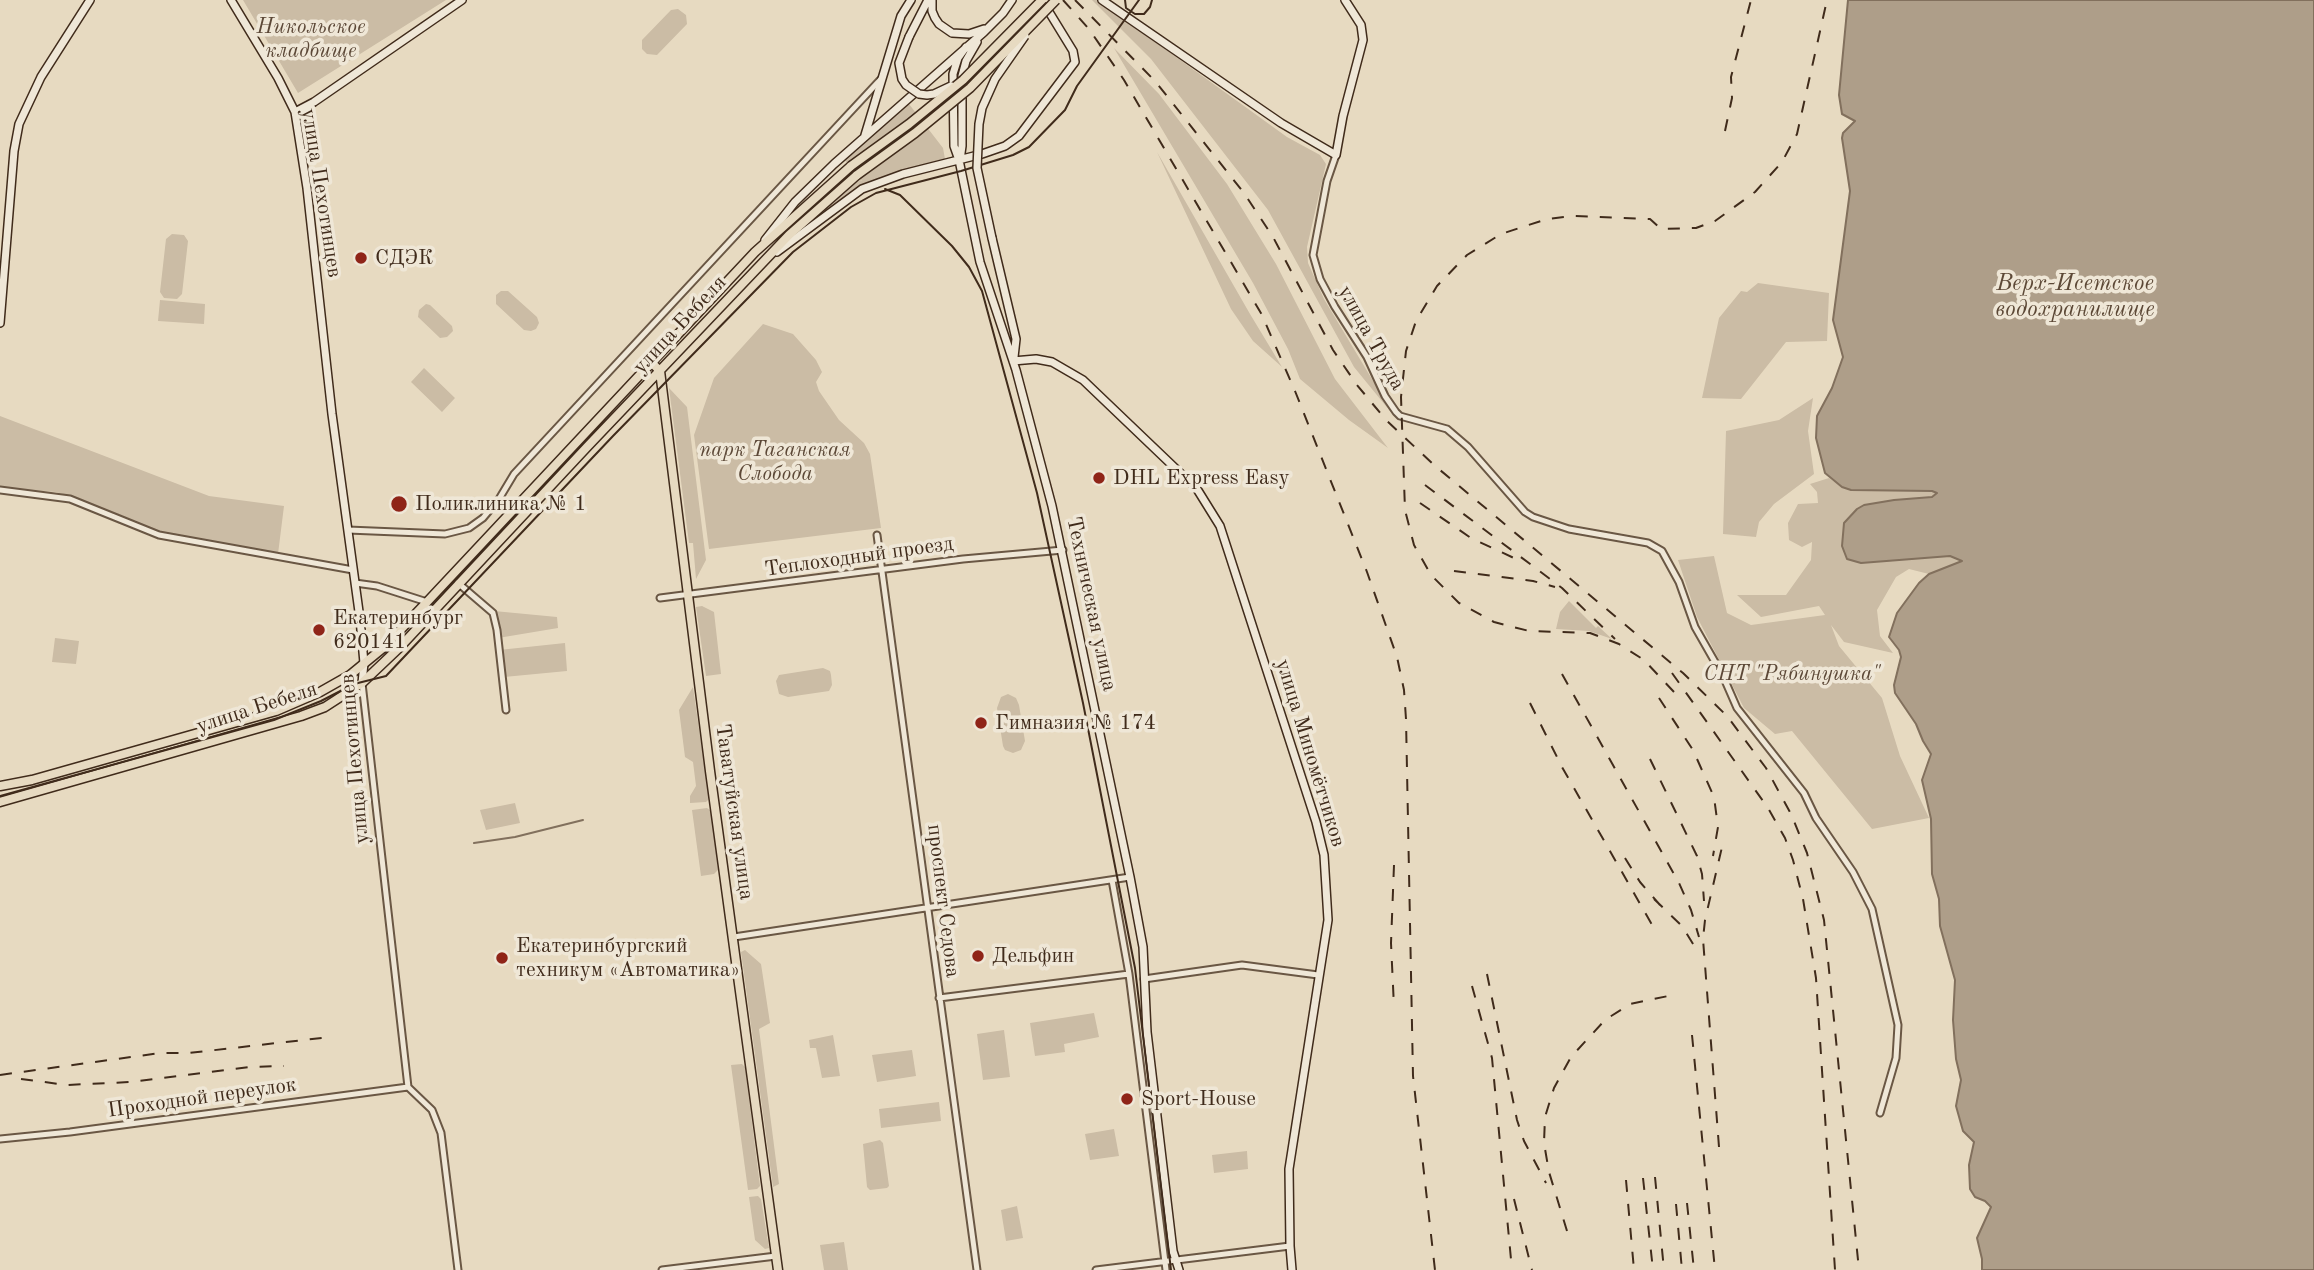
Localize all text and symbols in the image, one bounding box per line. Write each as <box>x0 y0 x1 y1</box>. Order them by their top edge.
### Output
park label: Никольское кладбище <box>256 14 366 64</box>
street label: улица Пехотинцев <box>295 107 347 279</box>
place label: СДЭК <box>375 245 433 271</box>
marker: СДЭК <box>353 250 369 266</box>
street label: улица Бебеля <box>628 270 732 380</box>
water label: Верх-Исетское водохранилище <box>1995 270 2155 324</box>
street label: улица Труда <box>1332 281 1410 395</box>
park label: парк Таганская Слобода <box>699 437 851 487</box>
place label: DHL Express Easy <box>1113 465 1290 491</box>
marker: DHL Express Easy <box>1091 470 1107 486</box>
place label: Поликлиника № 1 <box>415 491 586 517</box>
marker: Поликлиника № 1 <box>389 494 409 514</box>
street label: Техническая улица <box>1060 514 1122 694</box>
street label: Теплоходный проезд <box>763 531 955 583</box>
place label: Екатеринбург 620141 <box>333 605 463 655</box>
marker: Екатеринбург 620141 <box>311 622 327 638</box>
street label: улица Миномётчиков <box>1269 656 1351 850</box>
park label: СНТ "Рябинушка" <box>1704 661 1880 687</box>
street label: улица Пехотинцев <box>335 673 375 845</box>
street label: улица Бебеля <box>193 677 321 739</box>
place label: Гимназия № 174 <box>995 710 1156 736</box>
marker: Гимназия № 174 <box>973 715 989 731</box>
street label: Таватуйская улица <box>709 722 759 902</box>
street label: проспект Седова <box>921 823 965 979</box>
place label: Екатеринбургский техникум «Автоматика» <box>516 933 740 983</box>
place label: Дельфин <box>992 943 1074 969</box>
marker: Дельфин <box>970 948 986 964</box>
marker: Екатеринбургский техникум «Автоматика» <box>494 950 510 966</box>
street label: Проходной переулок <box>106 1072 298 1124</box>
place label: Sport-House <box>1141 1086 1256 1112</box>
marker: Sport-House <box>1119 1091 1135 1107</box>

